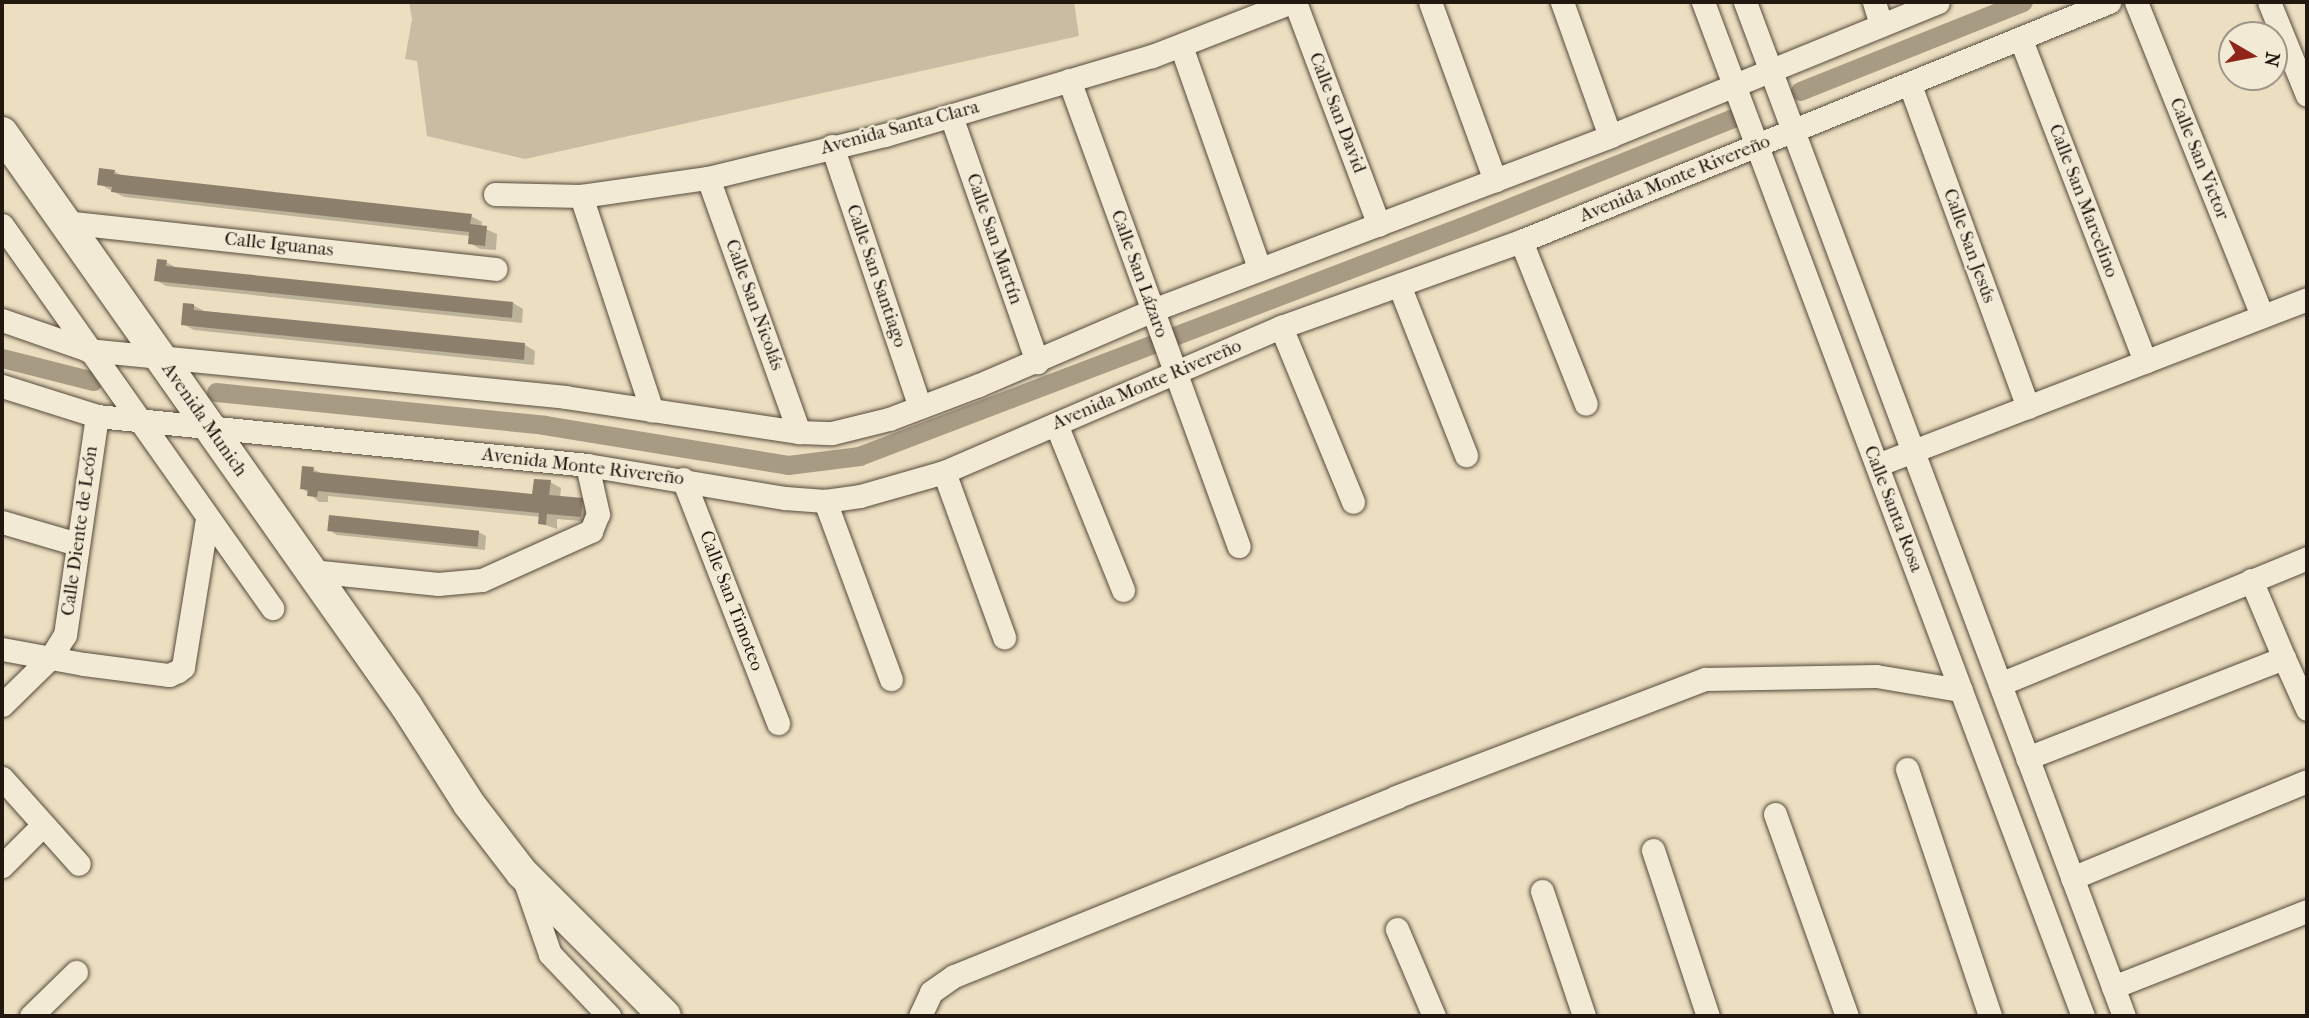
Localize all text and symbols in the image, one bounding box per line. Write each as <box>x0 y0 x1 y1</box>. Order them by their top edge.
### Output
north arrow <box>2218 21 2288 91</box>
street label: Calle San David <box>1304 49 1370 177</box>
text: N <box>2260 50 2284 68</box>
street label: Calle San Victor <box>2164 95 2234 223</box>
street label: Avenida Santa Clara <box>818 96 982 160</box>
street label: Calle San Marcelino <box>2043 121 2123 281</box>
street label: Avenida Monte Rivereño <box>1576 130 1774 228</box>
street label: Calle San Martín <box>961 171 1027 307</box>
street label: Calle San Jesús <box>1938 186 2000 306</box>
street label: Calle San Santiago <box>841 202 911 350</box>
street label: Calle San Lázaro <box>1105 207 1173 341</box>
street label: Calle Iguanas <box>223 228 335 262</box>
street label: Calle San Nicolás <box>720 236 788 374</box>
street label: Avenida Monte Rivereño <box>1049 335 1245 435</box>
street label: Avenida Munich <box>156 359 252 481</box>
street label: Avenida Monte Rivereño <box>481 443 685 491</box>
street label: Calle Santa Rosa <box>1858 443 1928 575</box>
street label: Calle Diente de León <box>57 445 103 617</box>
street label: Calle San Timoteo <box>694 528 768 674</box>

